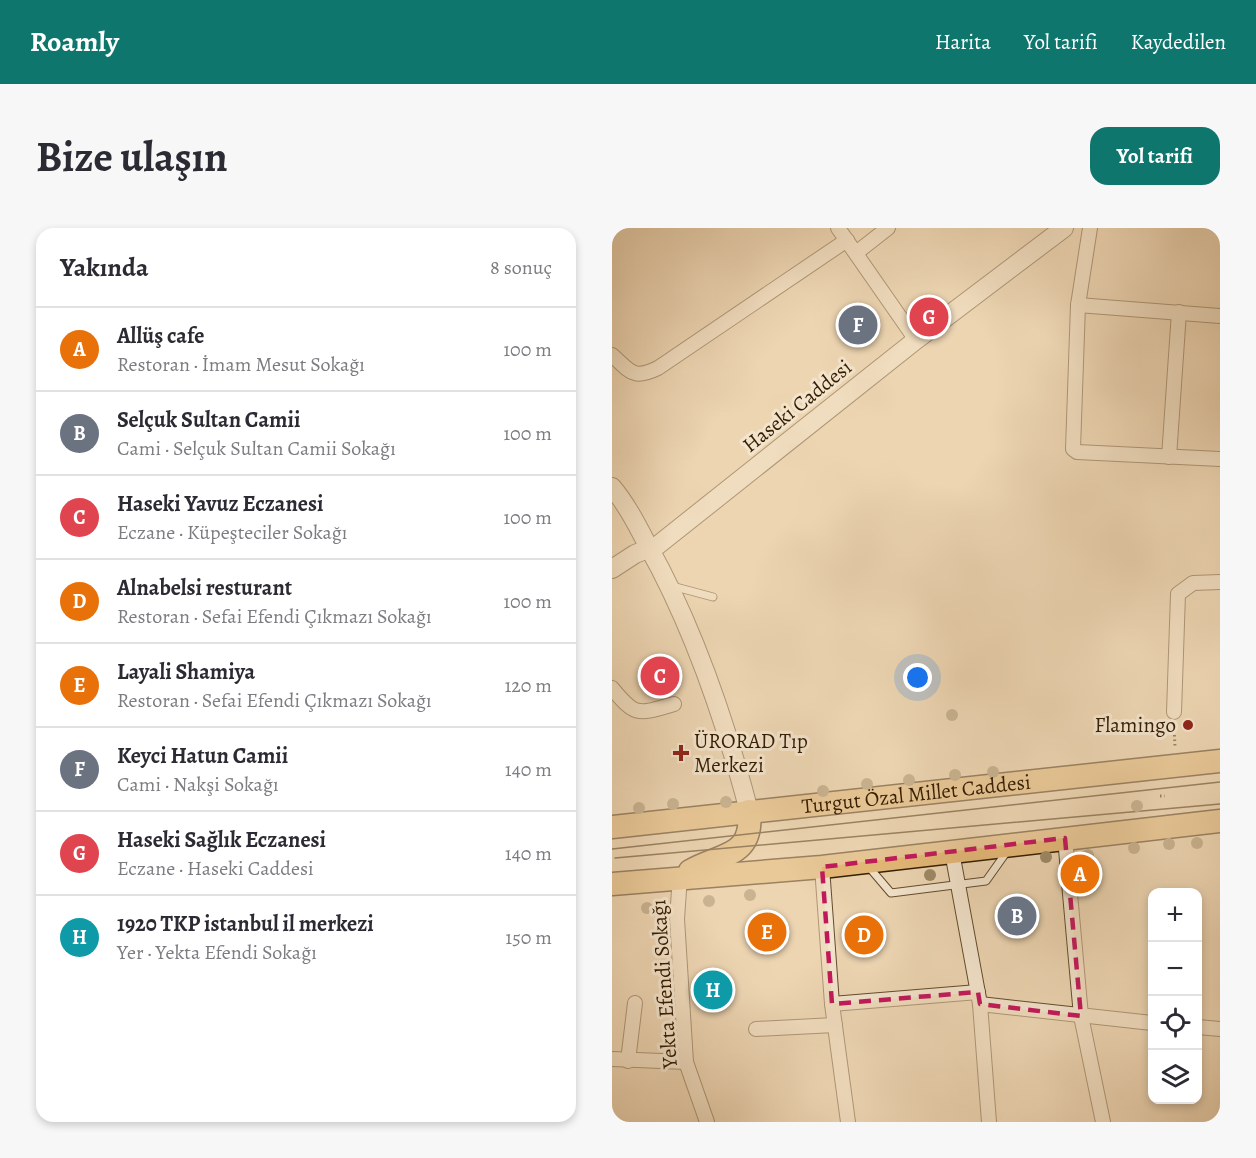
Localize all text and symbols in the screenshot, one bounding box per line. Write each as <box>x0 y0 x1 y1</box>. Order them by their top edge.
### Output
text: Roamly <box>30 23 119 61</box>
text: Harita <box>935 28 991 56</box>
text: Yol tarifi <box>1024 28 1098 56</box>
text: Kaydedilen <box>1131 28 1226 56</box>
button: Yol tarifi <box>1090 127 1220 185</box>
text: Bize ulaşın <box>36 128 228 185</box>
text: Yakında <box>60 250 149 285</box>
text: 8 sonuç <box>490 254 552 281</box>
pin: G <box>910 294 948 340</box>
pin: F <box>838 302 878 348</box>
text: Allüş cafe <box>117 321 204 351</box>
text: A <box>73 336 86 363</box>
text: 100 m <box>503 336 552 363</box>
text: Restoran · İmam Mesut Sokağı <box>117 351 365 378</box>
street label: Haseki Caddesi <box>737 353 857 459</box>
text: Selçuk Sultan Camii <box>117 405 300 435</box>
text: B <box>73 420 86 447</box>
text: 100 m <box>503 420 552 447</box>
text: Cami · Selçuk Sultan Camii Sokağı <box>117 435 396 462</box>
text: Haseki Yavuz Eczanesi <box>117 489 323 519</box>
text: C <box>73 504 86 531</box>
text: 100 m <box>503 504 552 531</box>
text: Eczane · Küpeşteciler Sokağı <box>117 519 347 546</box>
text: Alnabelsi resturant <box>117 573 292 603</box>
text: D <box>73 588 86 615</box>
text: 100 m <box>503 588 552 615</box>
text: Restoran · Sefai Efendi Çıkmazı Sokağı <box>117 603 432 630</box>
pin: C <box>640 654 680 698</box>
text: Layali Shamiya <box>117 657 255 687</box>
your location <box>903 663 932 692</box>
text: E <box>74 672 85 699</box>
text: 120 m <box>504 672 552 699</box>
text: Restoran · Sefai Efendi Çıkmazı Sokağı <box>117 687 432 714</box>
place label: Flamingo <box>1094 711 1176 739</box>
marker: Flamingo <box>1181 718 1195 732</box>
place label: ÜRORAD Tıp Merkezi <box>694 727 808 779</box>
text: Keyci Hatun Camii <box>117 741 288 771</box>
marker: ÜRORAD Tıp Merkezi <box>672 744 690 762</box>
text: F <box>74 756 85 783</box>
text: 140 m <box>505 756 552 783</box>
street label: Turgut Özal Millet Caddesi <box>800 768 1032 820</box>
text: Cami · Nakşi Sokağı <box>117 771 279 798</box>
text: Haseki Sağlık Eczanesi <box>117 825 326 855</box>
text: G <box>73 840 86 867</box>
text: 140 m <box>505 840 552 867</box>
pin: A <box>1060 852 1100 896</box>
text: Eczane · Haseki Caddesi <box>117 855 314 882</box>
map controls <box>1148 888 1202 1104</box>
button: + <box>1148 888 1202 942</box>
pin: B <box>998 894 1036 938</box>
street label: Yekta Efendi Sokağı <box>644 898 684 1070</box>
text: 1920 TKP istanbul il merkezi <box>117 909 374 939</box>
pin: E <box>748 910 786 954</box>
pin: D <box>844 912 884 958</box>
text: H <box>72 924 87 951</box>
text: 150 m <box>505 924 552 951</box>
text: Yer · Yekta Efendi Sokağı <box>117 939 317 966</box>
button: − <box>1148 942 1202 996</box>
pin: H <box>694 968 732 1012</box>
button: locate <box>1148 996 1202 1050</box>
button: layers <box>1148 1050 1202 1104</box>

